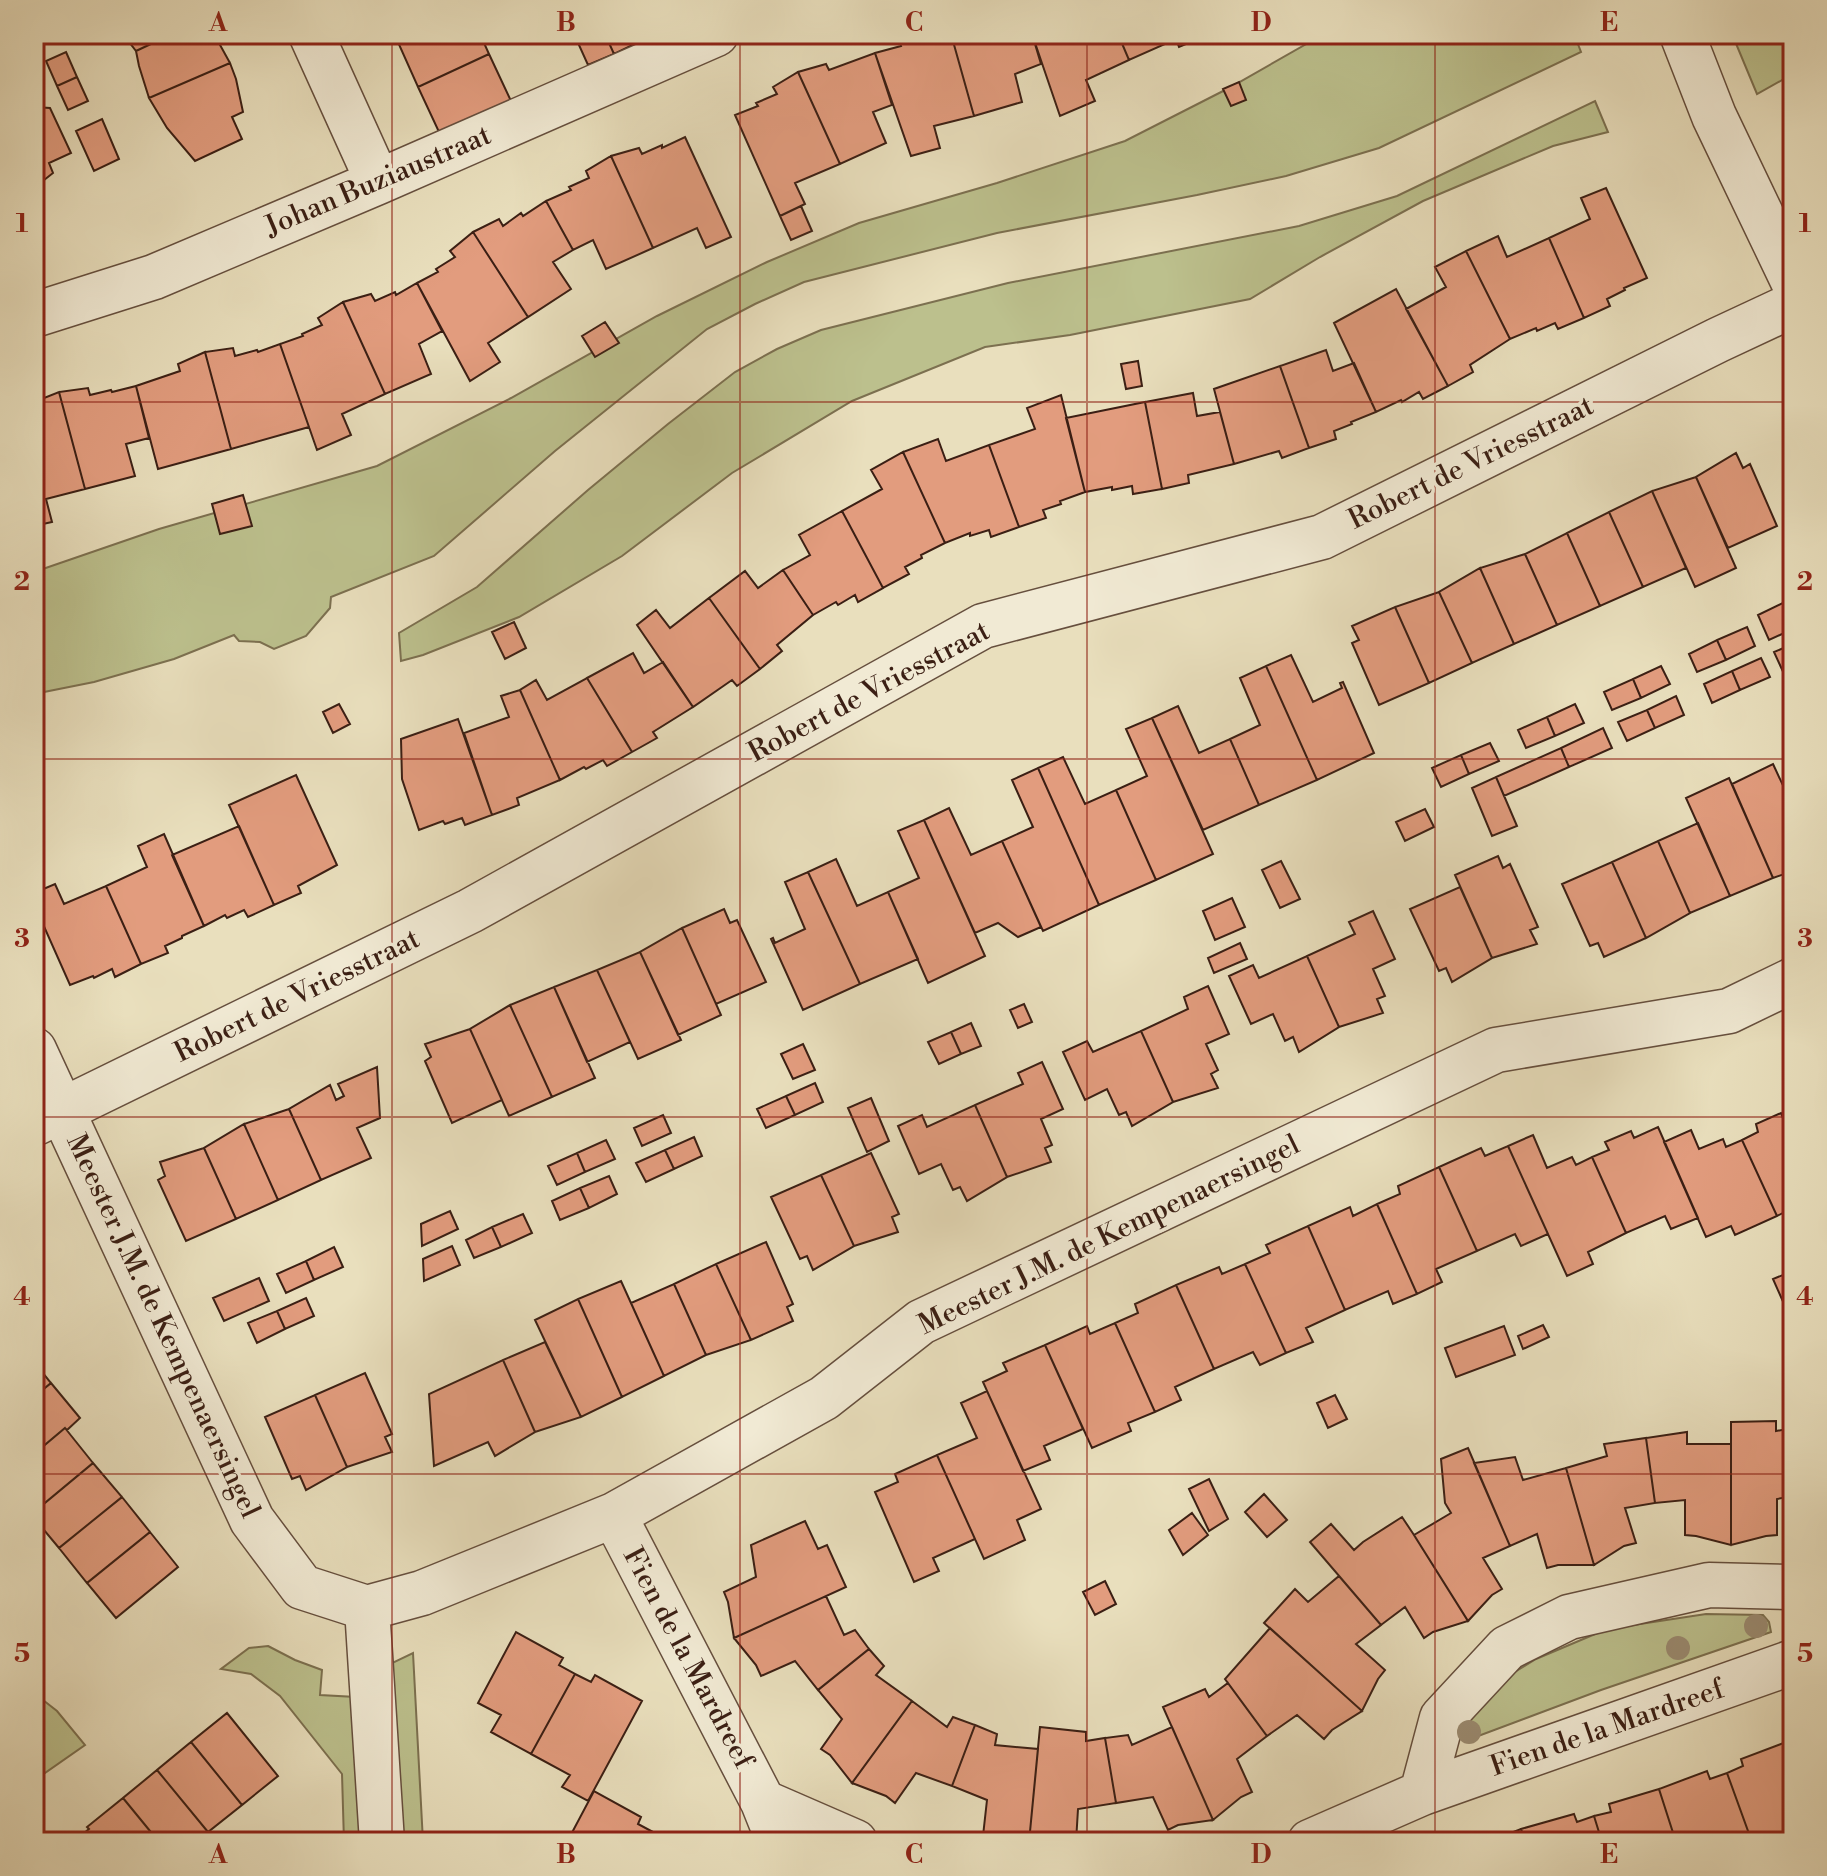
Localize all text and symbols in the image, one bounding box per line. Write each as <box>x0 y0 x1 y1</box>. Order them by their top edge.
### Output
text: A <box>208 7 228 39</box>
text: B <box>556 7 576 39</box>
text: C <box>905 7 923 39</box>
text: D <box>1251 7 1271 39</box>
text: E <box>1600 7 1618 39</box>
street label: Johan Buziaustraat <box>259 118 496 245</box>
text: 1 <box>16 208 29 240</box>
text: 1 <box>1799 208 1812 240</box>
street label: Robert de Vriesstraat <box>1343 388 1599 538</box>
text: 2 <box>14 566 30 598</box>
text: 2 <box>1797 566 1813 598</box>
street label: Robert de Vriesstraat <box>742 613 996 770</box>
street label: Robert de Vriesstraat <box>169 921 425 1071</box>
text: 3 <box>14 923 30 955</box>
text: 3 <box>1797 923 1813 955</box>
street label: Meester J.M. de Kempenaersingel <box>913 1127 1305 1343</box>
street label: Meester J.M. de Kempenaersingel <box>58 1128 268 1524</box>
text: 4 <box>13 1281 31 1313</box>
text: 4 <box>1796 1281 1814 1313</box>
street label: Fien de la Mardreef <box>615 1542 762 1776</box>
text: 5 <box>14 1638 30 1670</box>
text: 5 <box>1797 1638 1813 1670</box>
street label: Fien de la Mardreef <box>1485 1671 1730 1784</box>
text: A <box>208 1839 228 1871</box>
text: B <box>556 1839 576 1871</box>
text: C <box>905 1839 923 1871</box>
text: D <box>1251 1839 1271 1871</box>
text: E <box>1600 1839 1618 1871</box>

